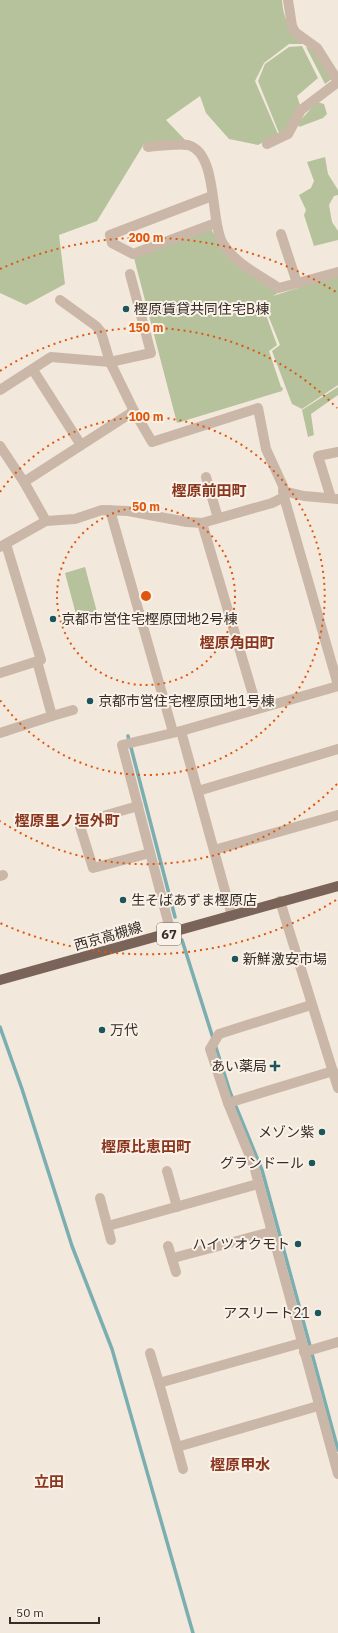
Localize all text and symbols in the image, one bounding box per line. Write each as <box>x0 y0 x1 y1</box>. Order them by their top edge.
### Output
text: 200 m <box>128 230 164 245</box>
place label: 樫原賃貸共同住宅B棟 <box>134 300 269 318</box>
marker: 樫原賃貸共同住宅B棟 <box>121 304 131 314</box>
text: 150 m <box>128 320 164 335</box>
text: 100 m <box>128 409 164 424</box>
district label: 樫原前田町 <box>171 481 247 500</box>
text: 50 m <box>132 499 160 514</box>
centre of rings <box>139 589 153 603</box>
place label: 京都市営住宅樫原団地2号棟 <box>61 610 237 628</box>
marker: 京都市営住宅樫原団地2号棟 <box>48 614 58 624</box>
district label: 樫原角田町 <box>199 633 275 652</box>
place label: 京都市営住宅樫原団地1号棟 <box>98 692 274 710</box>
marker: 京都市営住宅樫原団地1号棟 <box>85 696 95 706</box>
district label: 樫原里ノ垣外町 <box>14 811 120 830</box>
place label: 生そばあずま樫原店 <box>131 891 257 909</box>
marker: 生そばあずま樫原店 <box>118 895 128 905</box>
street label: 西京高槻線 <box>72 918 144 954</box>
road number: 67 <box>157 923 181 945</box>
place label: 新鮮激安市場 <box>243 950 327 968</box>
marker: 新鮮激安市場 <box>230 954 240 964</box>
place label: 万代 <box>110 1021 138 1039</box>
marker: 万代 <box>97 1025 107 1035</box>
place label: あい薬局 <box>211 1057 267 1075</box>
marker: あい薬局 <box>270 1061 280 1071</box>
place label: メゾン紫 <box>258 1123 314 1141</box>
marker: メゾン紫 <box>317 1127 327 1137</box>
district label: 樫原比恵田町 <box>101 1137 191 1156</box>
place label: グランドール <box>220 1154 304 1172</box>
marker: グランドール <box>307 1158 317 1168</box>
place label: ハイツオクモト <box>193 1235 290 1253</box>
marker: ハイツオクモト <box>293 1239 303 1249</box>
place label: アスリート21 <box>223 1304 310 1322</box>
marker: アスリート21 <box>313 1308 323 1318</box>
district label: 樫原甲水 <box>210 1455 270 1474</box>
district label: 立田 <box>34 1472 64 1491</box>
scale bar <box>10 1599 99 1625</box>
text: 50 m <box>16 1605 44 1620</box>

